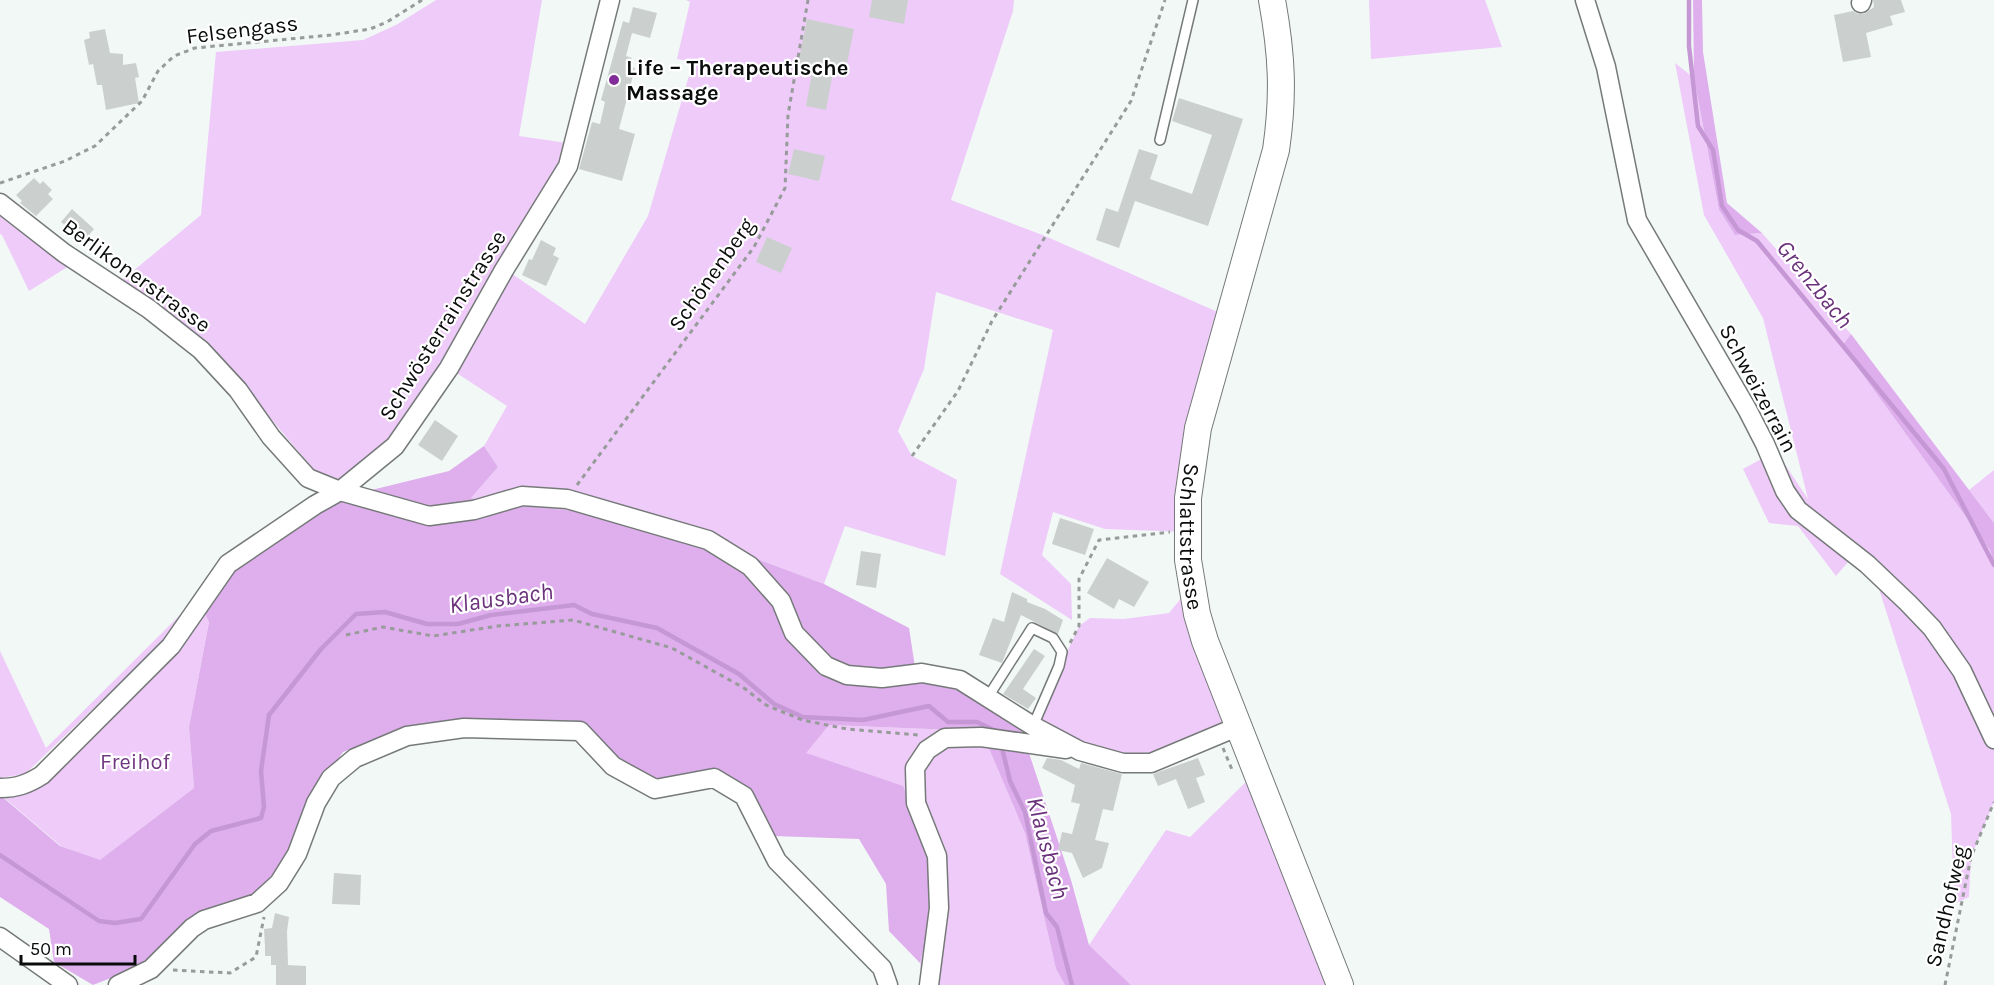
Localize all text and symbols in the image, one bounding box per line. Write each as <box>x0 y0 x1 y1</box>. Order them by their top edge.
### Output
street label: Felsengass <box>185 10 299 50</box>
place label: Life – Therapeutische Massage <box>626 55 848 106</box>
marker: Life – Therapeutische Massage <box>607 73 621 87</box>
street label: Berlikonerstrasse <box>57 213 216 338</box>
street label: Schönenberg <box>663 213 761 336</box>
street label: Schwösterrainstrasse <box>374 226 512 425</box>
water label: Grenzbach <box>1771 234 1859 334</box>
street label: Schweizerrain <box>1713 320 1803 457</box>
street label: Schlattstrasse <box>1174 462 1208 612</box>
water label: Klausbach <box>447 577 555 619</box>
park label: Freihof <box>100 749 171 775</box>
water label: Klausbach <box>1021 794 1075 902</box>
street label: Sandhofweg <box>1920 842 1974 970</box>
scale bar <box>21 928 135 966</box>
text: 50 m <box>30 938 72 960</box>

